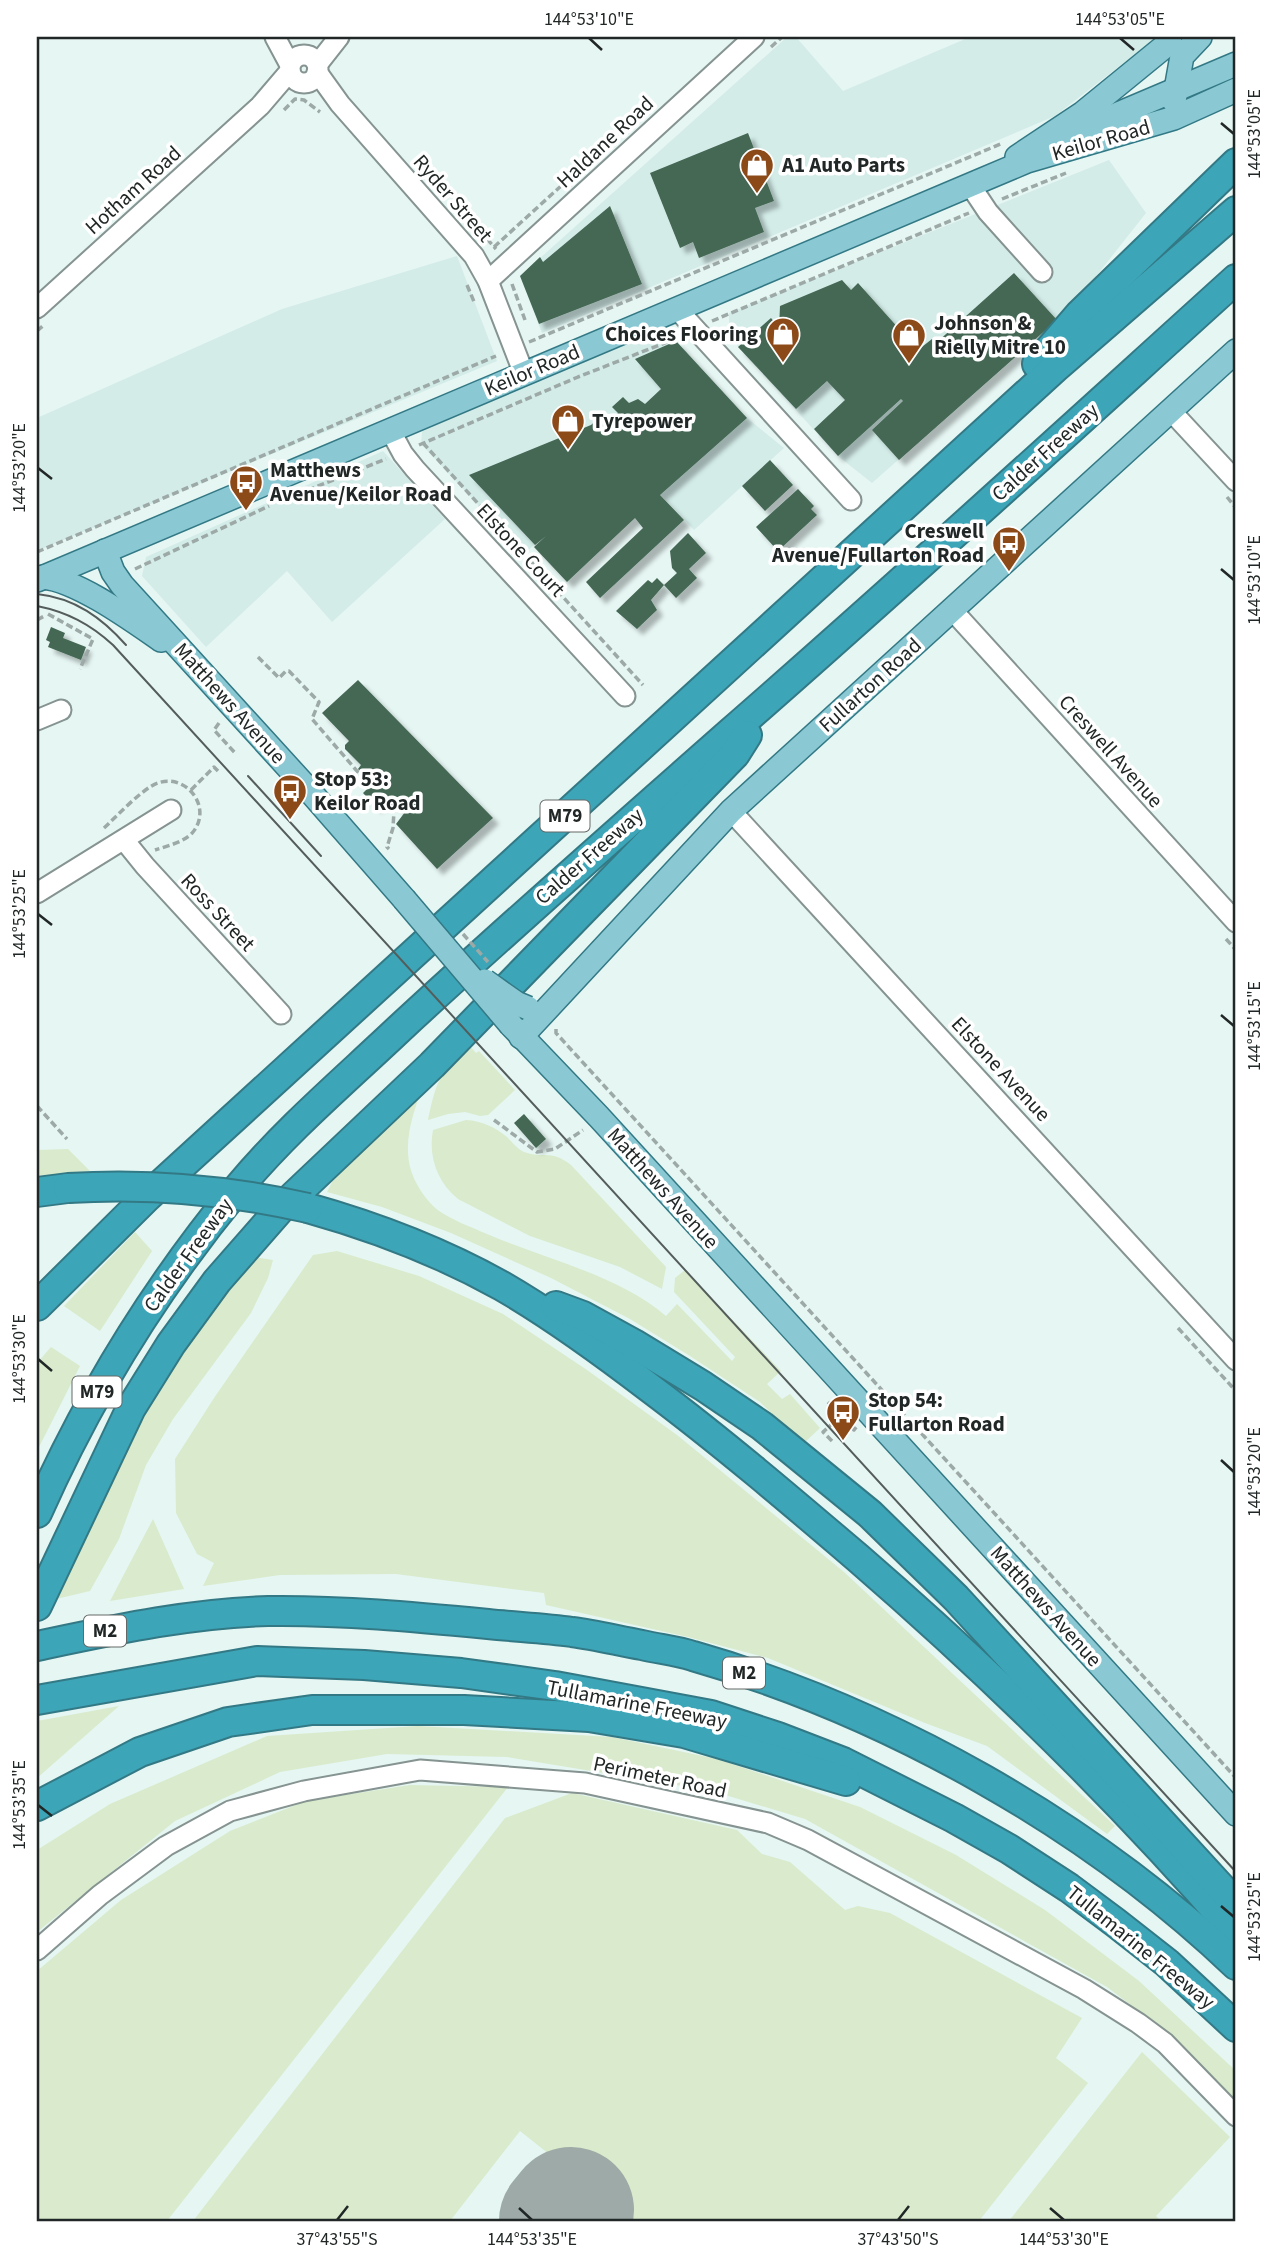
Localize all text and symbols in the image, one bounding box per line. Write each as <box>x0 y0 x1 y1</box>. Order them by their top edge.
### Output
text: 144°53'10"E <box>544 7 634 32</box>
text: 144°53'05"E <box>1075 7 1165 32</box>
street label: Haldane Road <box>550 89 660 195</box>
text: 144°53'05"E <box>1242 89 1267 179</box>
street label: Keilor Road <box>1048 112 1154 168</box>
street label: Hotham Road <box>78 139 188 241</box>
shop icon: A1 Auto Parts <box>738 146 776 195</box>
street label: Ryder Street <box>406 147 500 249</box>
place label: A1 Auto Parts <box>781 150 905 180</box>
place label: Johnson & Rielly Mitre 10 <box>934 308 1066 362</box>
shop icon: Choices Flooring <box>764 315 802 364</box>
shop icon: Johnson & Rielly Mitre 10 <box>890 316 928 365</box>
place label: Choices Flooring <box>605 319 758 349</box>
street label: Keilor Road <box>480 336 584 404</box>
street label: Calder Freeway <box>985 396 1105 508</box>
shop icon: Tyrepower <box>549 402 587 451</box>
place label: Tyrepower <box>592 406 693 436</box>
text: 144°53'20"E <box>7 423 32 513</box>
place label: Matthews Avenue/Keilor Road <box>269 455 452 509</box>
bus stop icon: Matthews Avenue/Keilor Road <box>227 463 265 512</box>
street label: Elstone Court <box>470 497 572 603</box>
place label: Creswell Avenue/Fullarton Road <box>771 516 984 570</box>
bus stop icon: Creswell Avenue/Fullarton Road <box>990 524 1028 573</box>
text: 144°53'10"E <box>1242 535 1267 625</box>
street label: Fullarton Road <box>812 631 928 739</box>
street label: Matthews Avenue <box>167 636 293 770</box>
street label: Creswell Avenue <box>1052 688 1170 814</box>
place label: Stop 53: Keilor Road <box>314 764 421 818</box>
bus stop icon: Stop 53: Keilor Road <box>271 772 309 821</box>
street label: Calder Freeway <box>528 800 650 912</box>
road number: M79 <box>540 800 590 832</box>
street label: Ross Street <box>174 866 262 958</box>
text: 144°53'25"E <box>7 869 32 959</box>
text: 144°53'15"E <box>1242 981 1267 1071</box>
street label: Elstone Avenue <box>944 1010 1058 1128</box>
street label: Matthews Avenue <box>600 1121 726 1255</box>
street label: Calder Freeway <box>136 1192 240 1318</box>
text: 144°53'30"E <box>7 1314 32 1404</box>
road number: M79 <box>72 1376 122 1408</box>
place label: Stop 54: Fullarton Road <box>868 1385 1005 1439</box>
bus stop icon: Stop 54: Fullarton Road <box>824 1393 862 1442</box>
text: 144°53'20"E <box>1242 1427 1267 1517</box>
street label: Matthews Avenue <box>983 1539 1109 1673</box>
road number: M2 <box>84 1616 126 1646</box>
road number: M2 <box>723 1658 765 1688</box>
street label: Tullamarine Freeway <box>544 1672 730 1736</box>
street label: Perimeter Road <box>591 1748 729 1806</box>
text: 144°53'35"E <box>7 1760 32 1850</box>
text: 144°53'25"E <box>1242 1872 1267 1962</box>
street label: Tullamarine Freeway <box>1061 1878 1222 2016</box>
text: 37°43'55"S <box>296 2227 378 2252</box>
text: 144°53'35"E <box>487 2227 577 2252</box>
text: 37°43'50"S <box>857 2227 939 2252</box>
text: 144°53'30"E <box>1019 2227 1109 2252</box>

